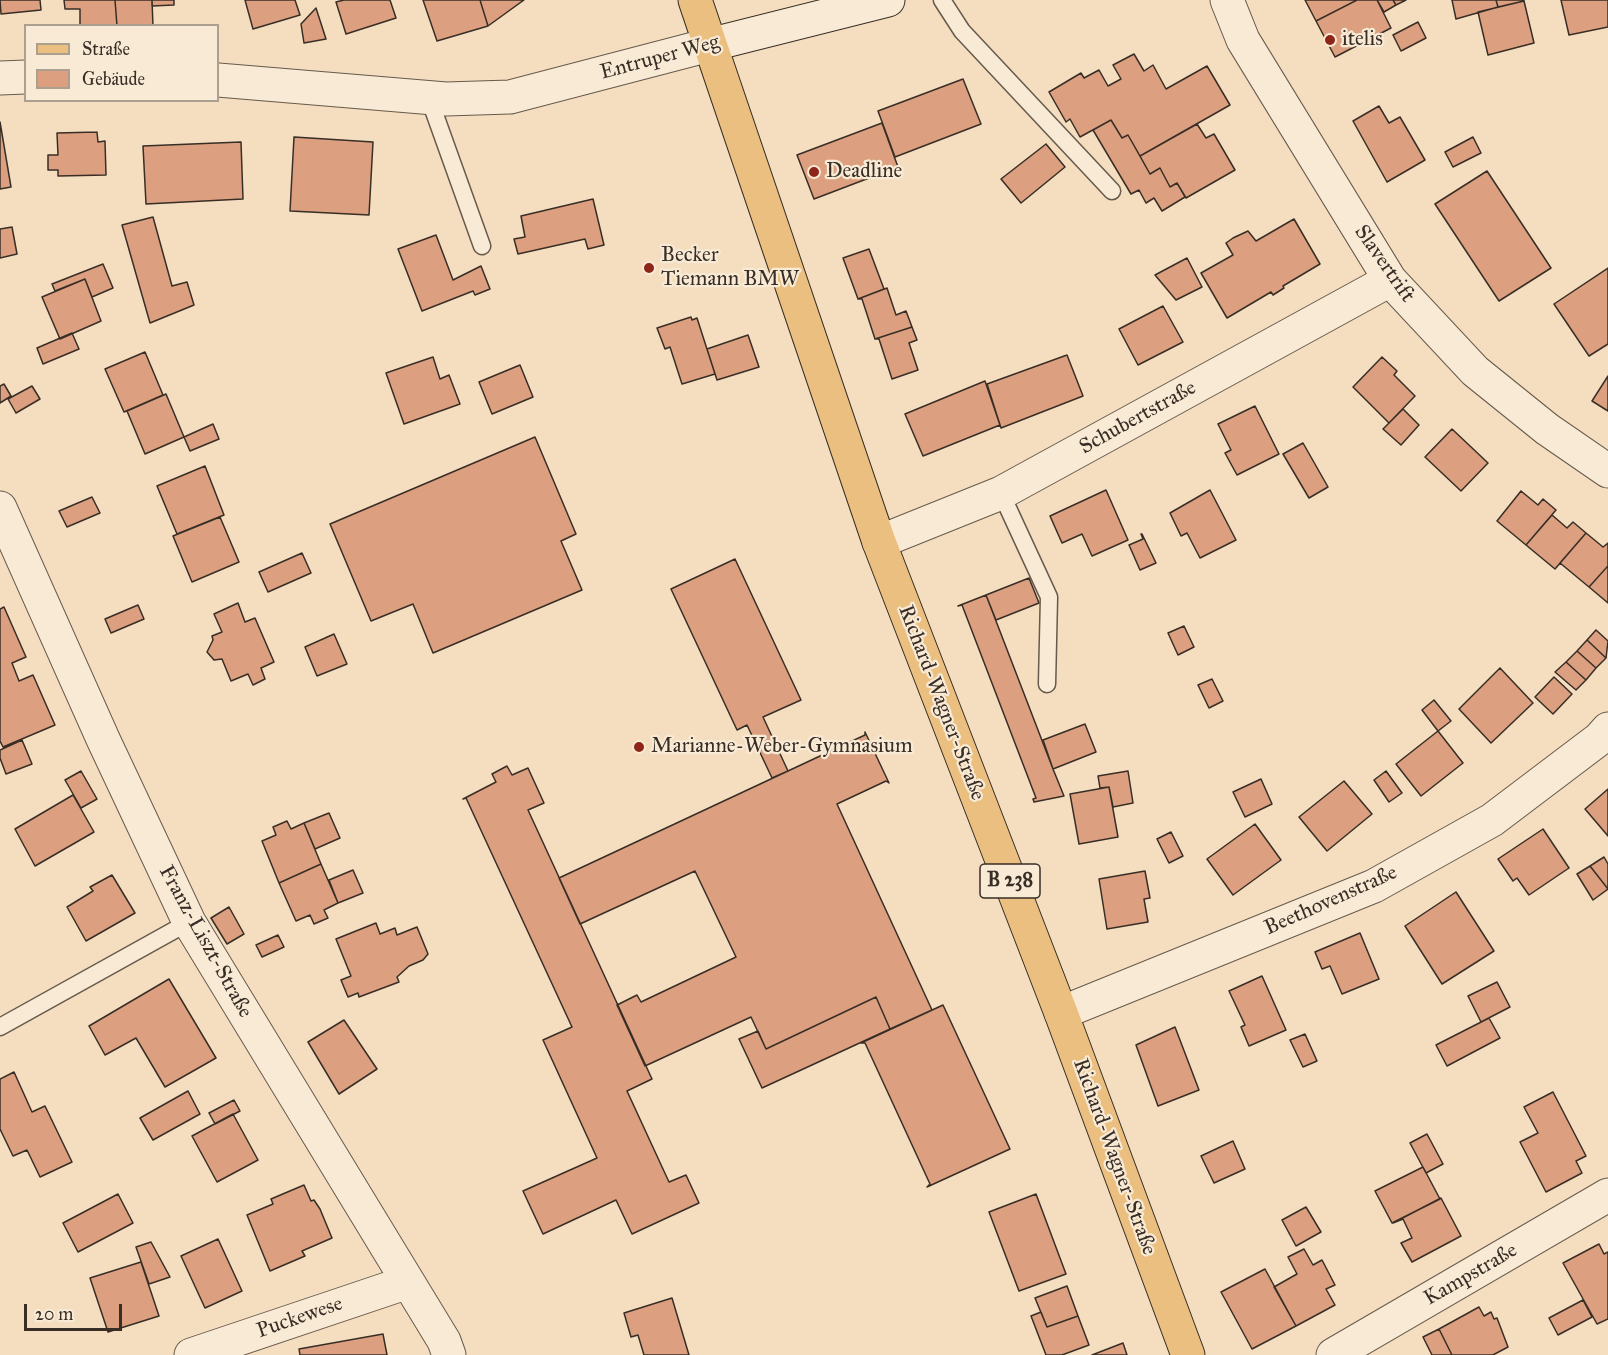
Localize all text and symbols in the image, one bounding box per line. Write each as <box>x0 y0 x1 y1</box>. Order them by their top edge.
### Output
legend <box>24 24 219 102</box>
place label: itelis <box>1342 27 1383 53</box>
street label: Entruper Weg <box>598 30 722 86</box>
marker: itelis <box>1323 33 1337 47</box>
text: Straße <box>82 38 130 60</box>
text: Gebäude <box>82 68 145 90</box>
place label: Deadline <box>826 159 902 185</box>
marker: Deadline <box>807 165 821 179</box>
street label: Slavertrift <box>1348 221 1420 307</box>
place label: Becker Tiemann BMW <box>661 243 799 293</box>
marker: Becker Tiemann BMW <box>642 261 656 275</box>
street label: Schubertstraße <box>1075 376 1201 460</box>
street label: Richard-Wagner-Straße <box>892 602 990 804</box>
place label: Marianne-Weber-Gymnasium <box>651 734 913 760</box>
marker: Marianne-Weber-Gymnasium <box>632 740 646 754</box>
street label: Franz-Liszt-Straße <box>153 861 257 1023</box>
street label: Beethovenstraße <box>1261 861 1401 941</box>
road number: B 238 <box>980 864 1040 898</box>
street label: Richard-Wagner-Straße <box>1067 1055 1161 1259</box>
street label: Kampstraße <box>1420 1238 1522 1312</box>
scale bar <box>27 1292 124 1330</box>
street label: Puckewese <box>254 1292 346 1344</box>
text: 20 m <box>35 1303 73 1325</box>

